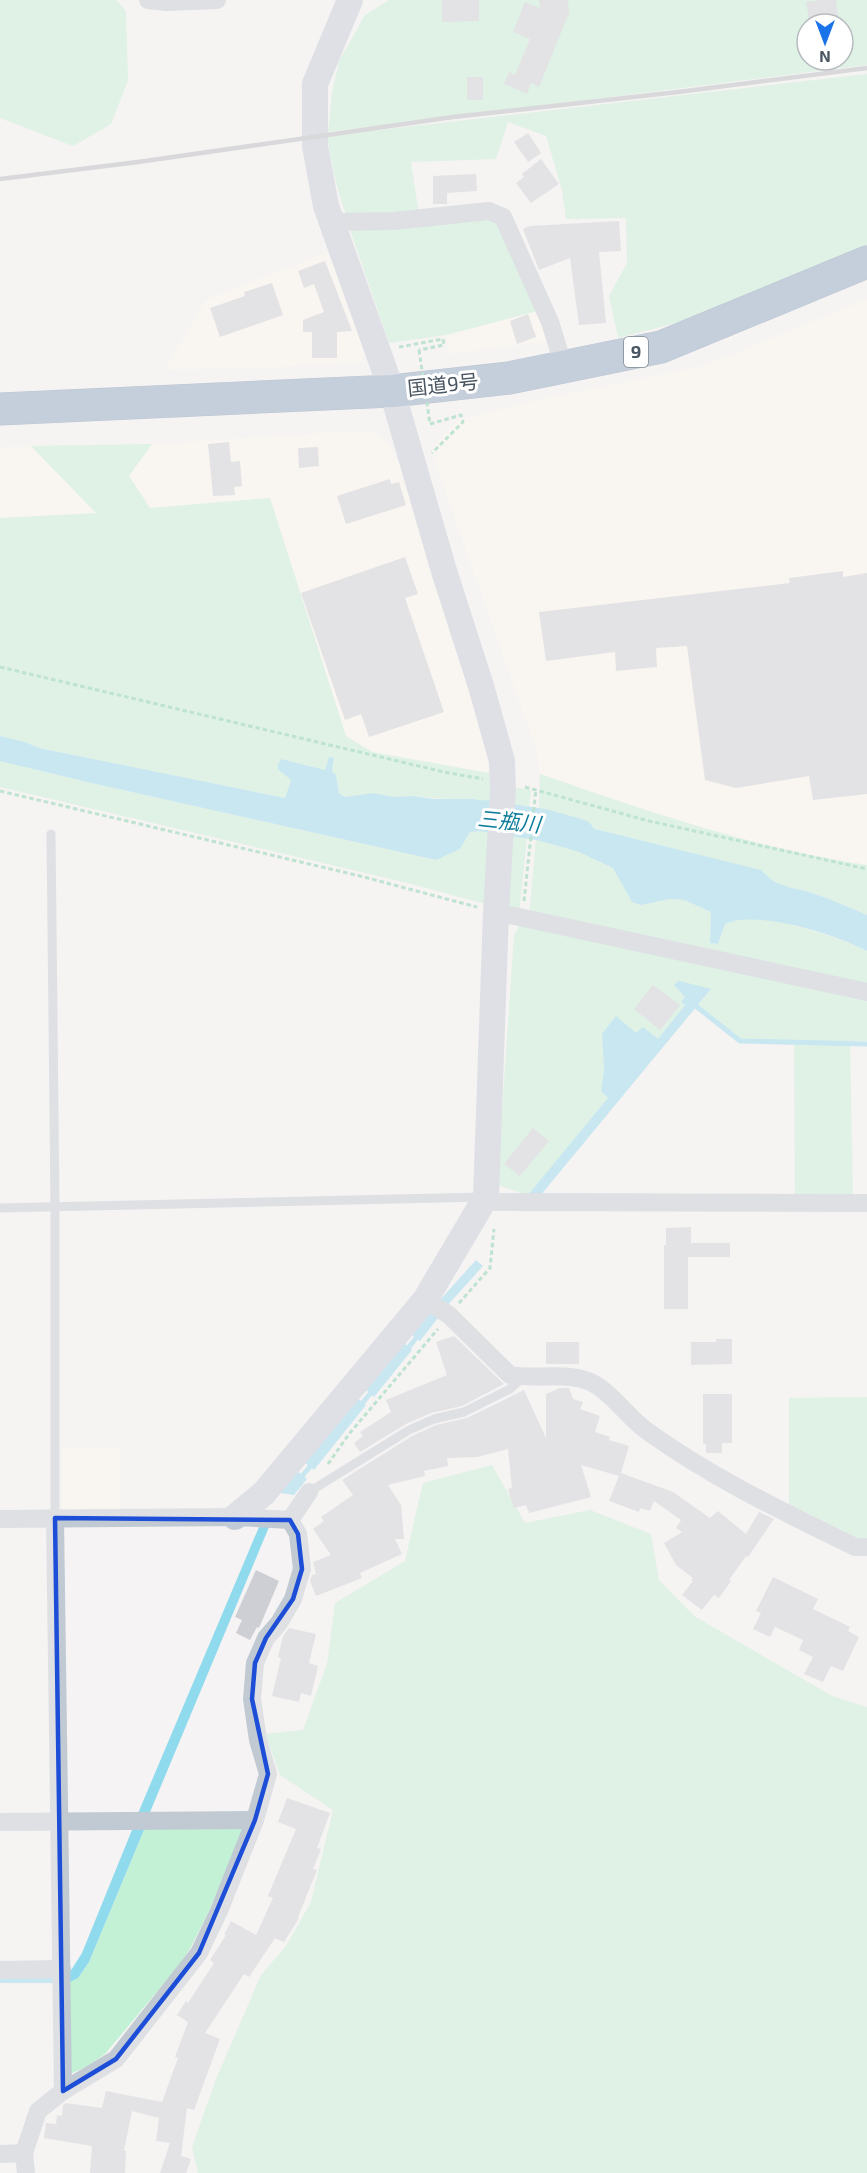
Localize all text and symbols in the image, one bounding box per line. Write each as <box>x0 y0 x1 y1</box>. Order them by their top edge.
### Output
north arrow <box>795 12 855 72</box>
text: N <box>819 48 831 67</box>
road number: 9 <box>624 337 648 367</box>
street label: 国道9号 <box>406 368 480 400</box>
water label: 三瓶川 <box>477 805 544 836</box>

